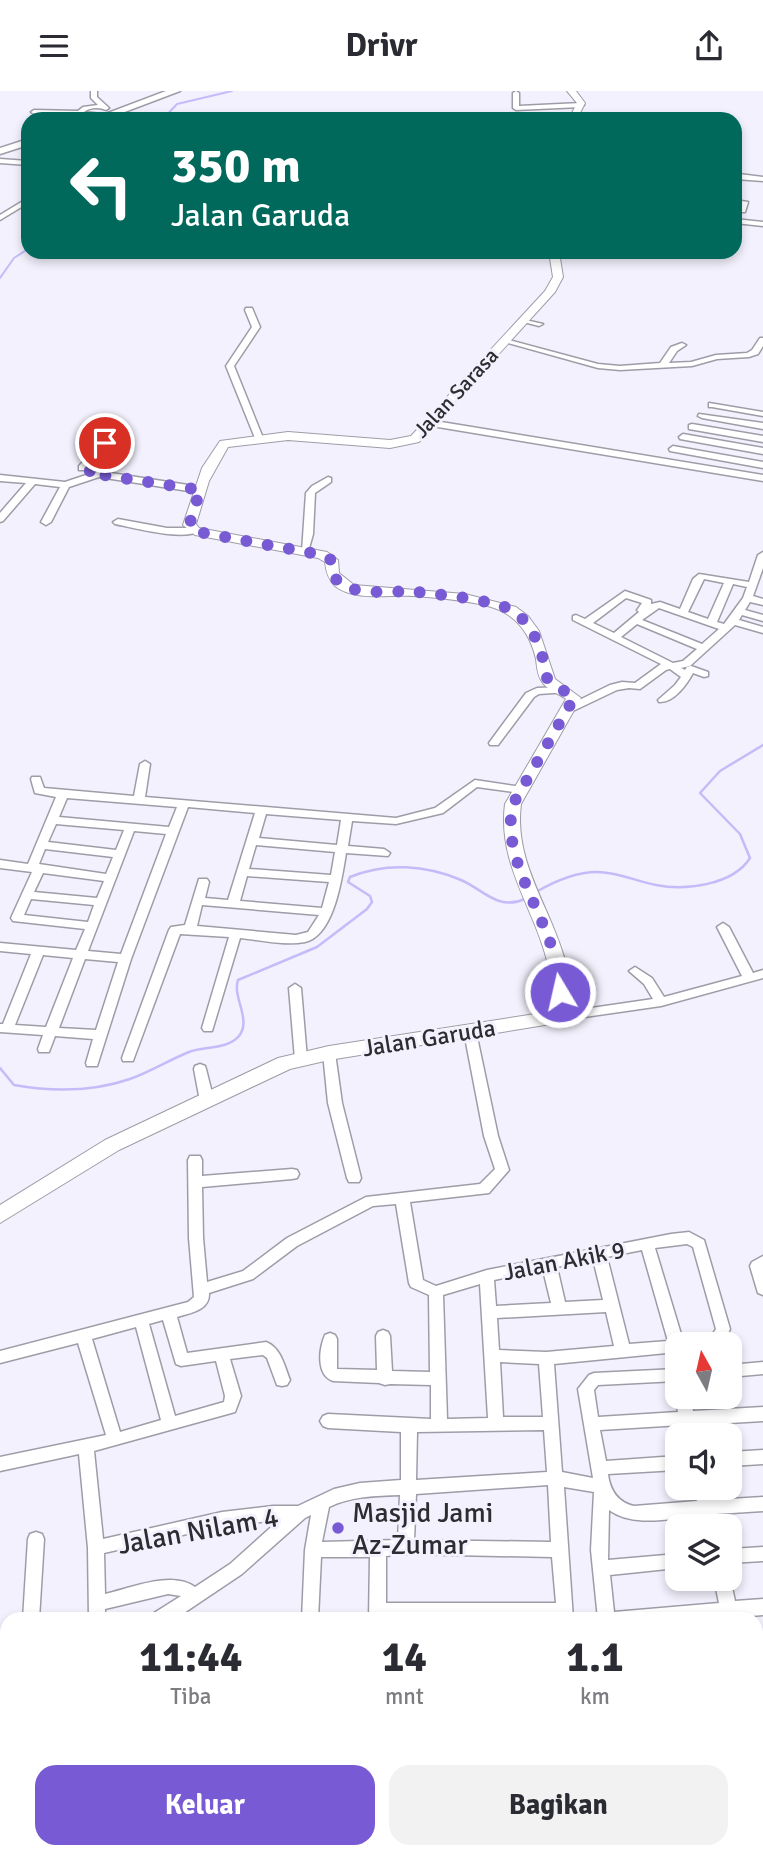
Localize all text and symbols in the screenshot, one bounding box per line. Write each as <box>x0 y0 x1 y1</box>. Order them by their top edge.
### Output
text: Drivr <box>345 26 418 65</box>
icon: menu <box>35 27 73 65</box>
icon: share <box>690 27 728 65</box>
text: 350 m <box>171 136 301 196</box>
icon: left <box>56 140 147 231</box>
text: Jalan Garuda <box>171 196 350 235</box>
street label: Jalan Sarasa <box>408 343 504 443</box>
pin <box>75 413 135 473</box>
icon: arrive <box>86 424 124 462</box>
position arrow <box>523 955 597 1029</box>
street label: Jalan Garuda <box>360 1013 498 1063</box>
street label: Jalan Akik 9 <box>501 1235 627 1287</box>
north arrow <box>665 1332 742 1409</box>
map controls <box>665 1332 742 1591</box>
button: sound <box>665 1423 742 1500</box>
place label: Masjid Jami Az-Zumar <box>352 1496 493 1562</box>
street label: Jalan Nilam 4 <box>115 1500 281 1562</box>
button: layers <box>665 1514 742 1591</box>
marker: Masjid Jami Az-Zumar <box>330 1520 346 1536</box>
text: 11:44 <box>139 1632 242 1683</box>
text: 14 <box>382 1632 427 1683</box>
text: 1.1 <box>566 1632 624 1683</box>
text: Tiba <box>170 1682 212 1711</box>
text: mnt <box>385 1682 424 1711</box>
text: km <box>580 1682 610 1711</box>
button: Keluar <box>35 1765 375 1845</box>
button: Bagikan <box>389 1765 728 1845</box>

